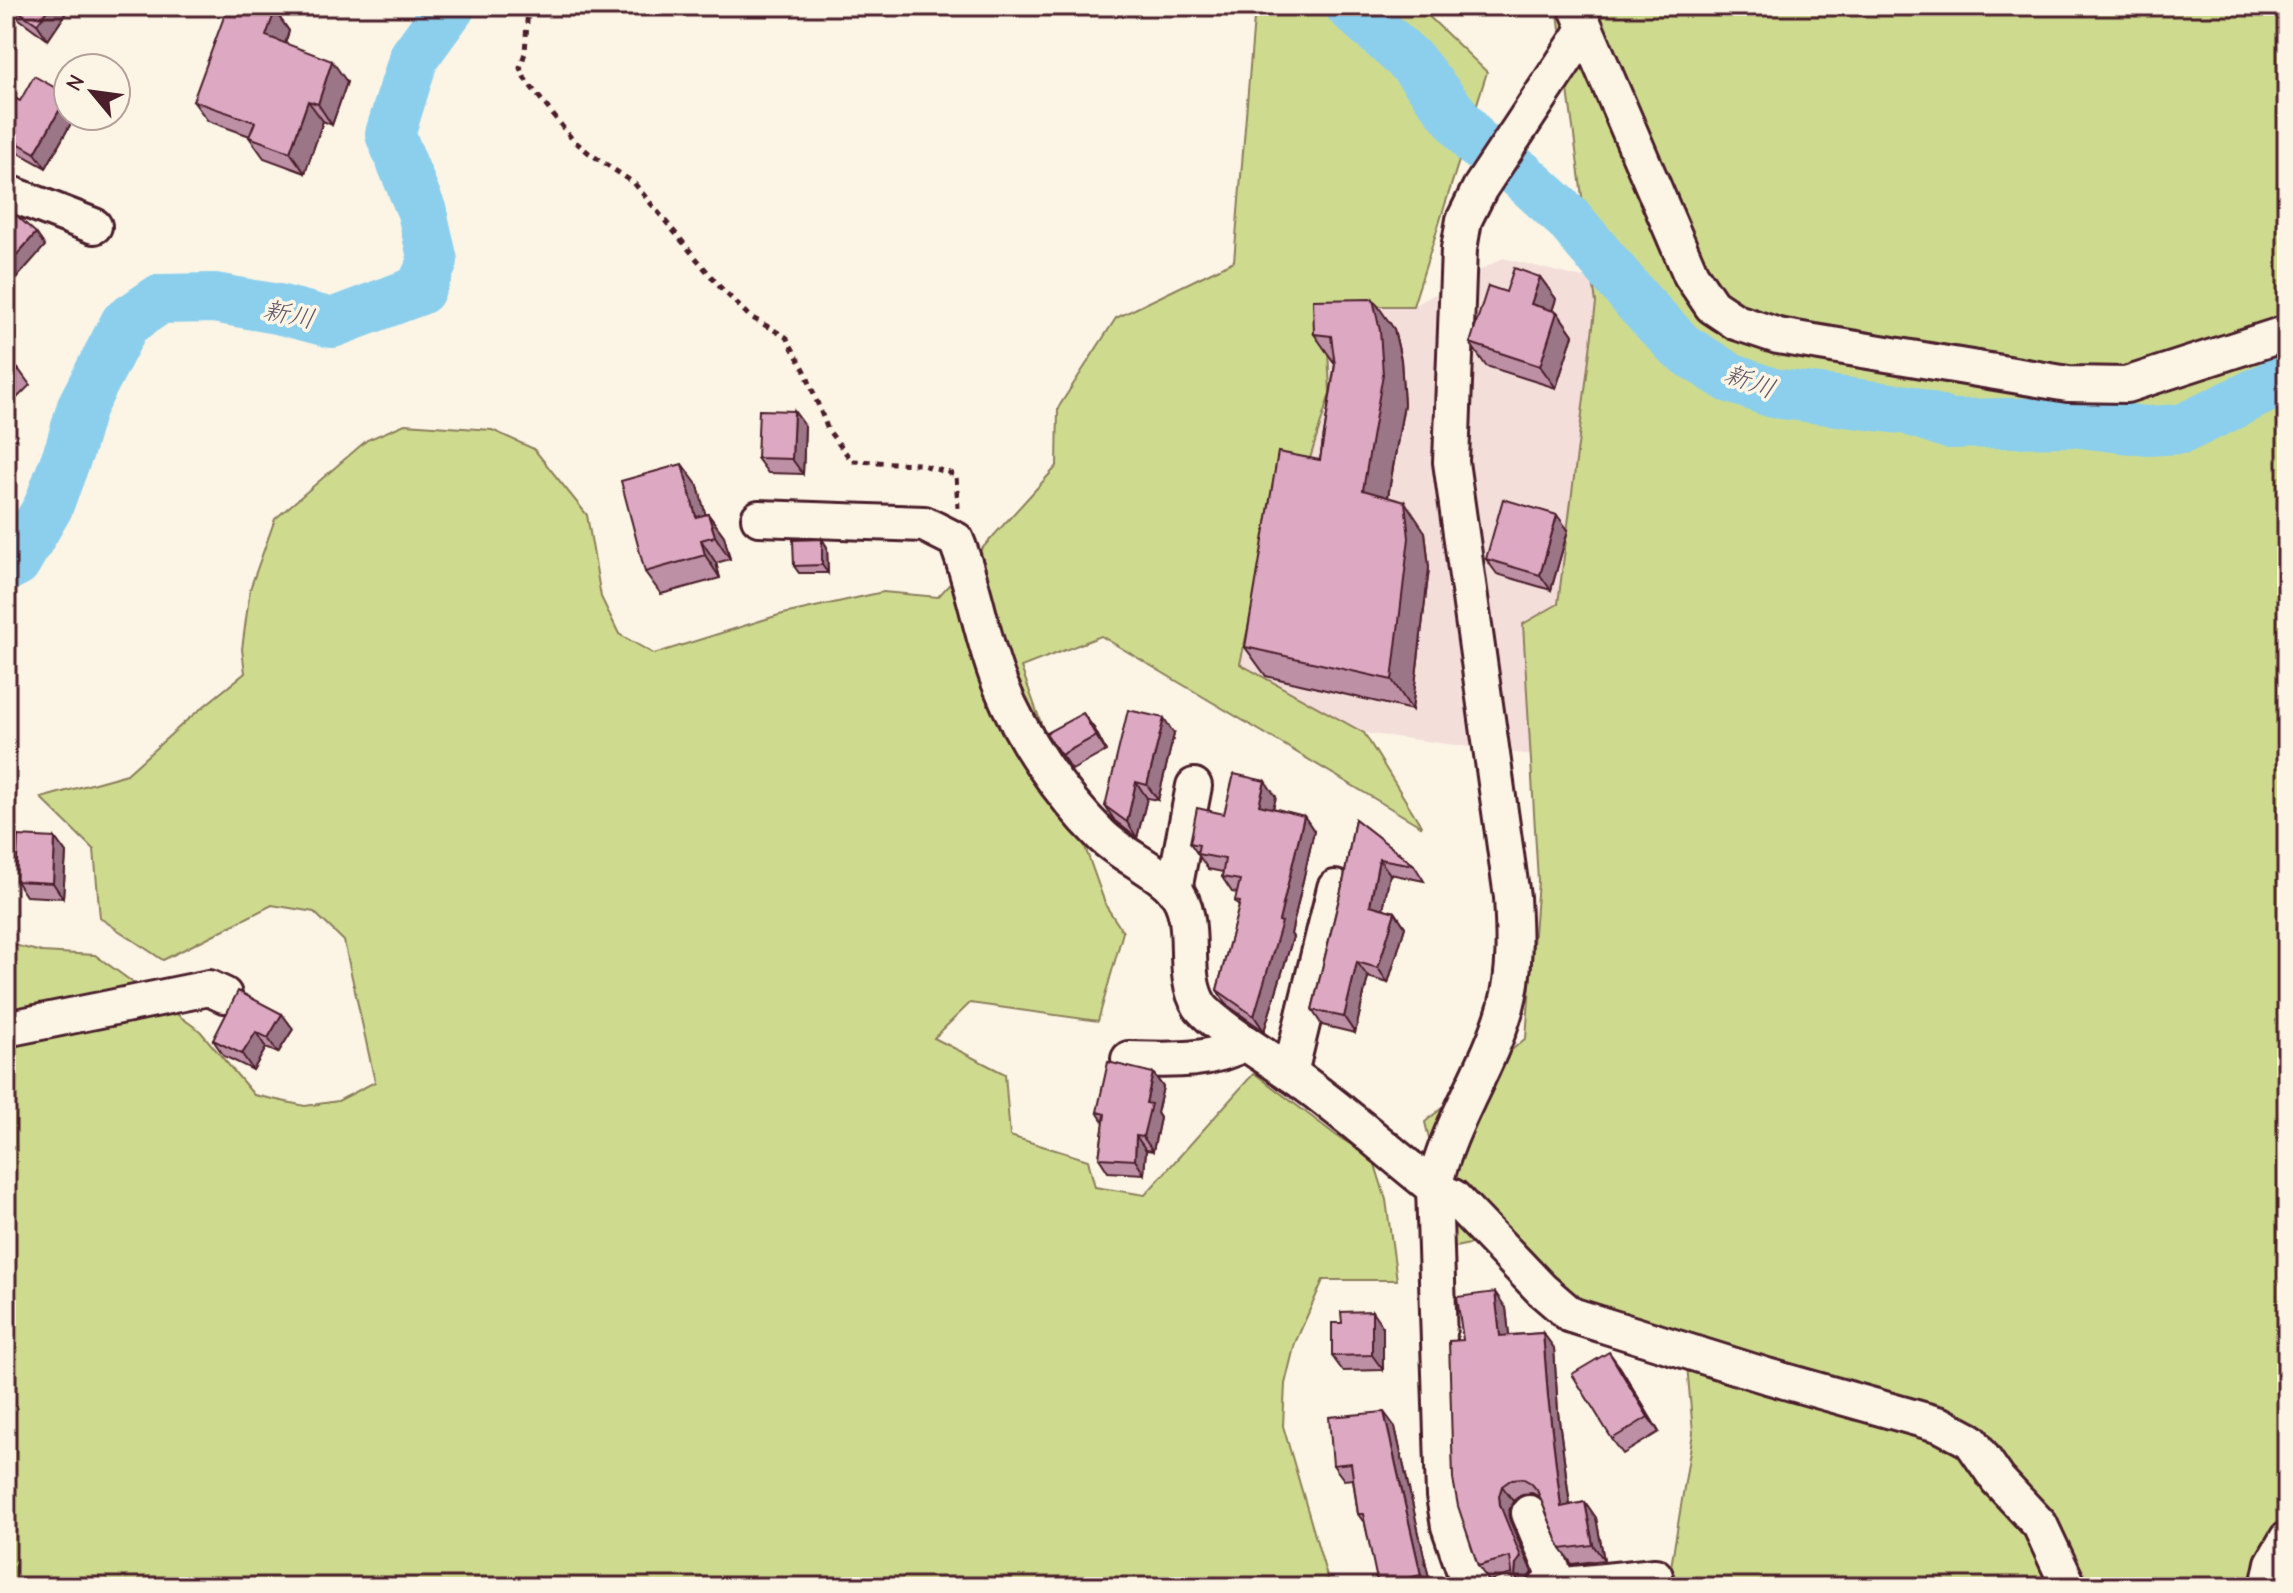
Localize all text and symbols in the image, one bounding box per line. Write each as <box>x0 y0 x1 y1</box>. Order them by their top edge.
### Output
north arrow <box>52 52 132 132</box>
text: N <box>61 70 90 95</box>
water label: 新川 <box>260 295 317 335</box>
water label: 新川 <box>1720 359 1779 405</box>

